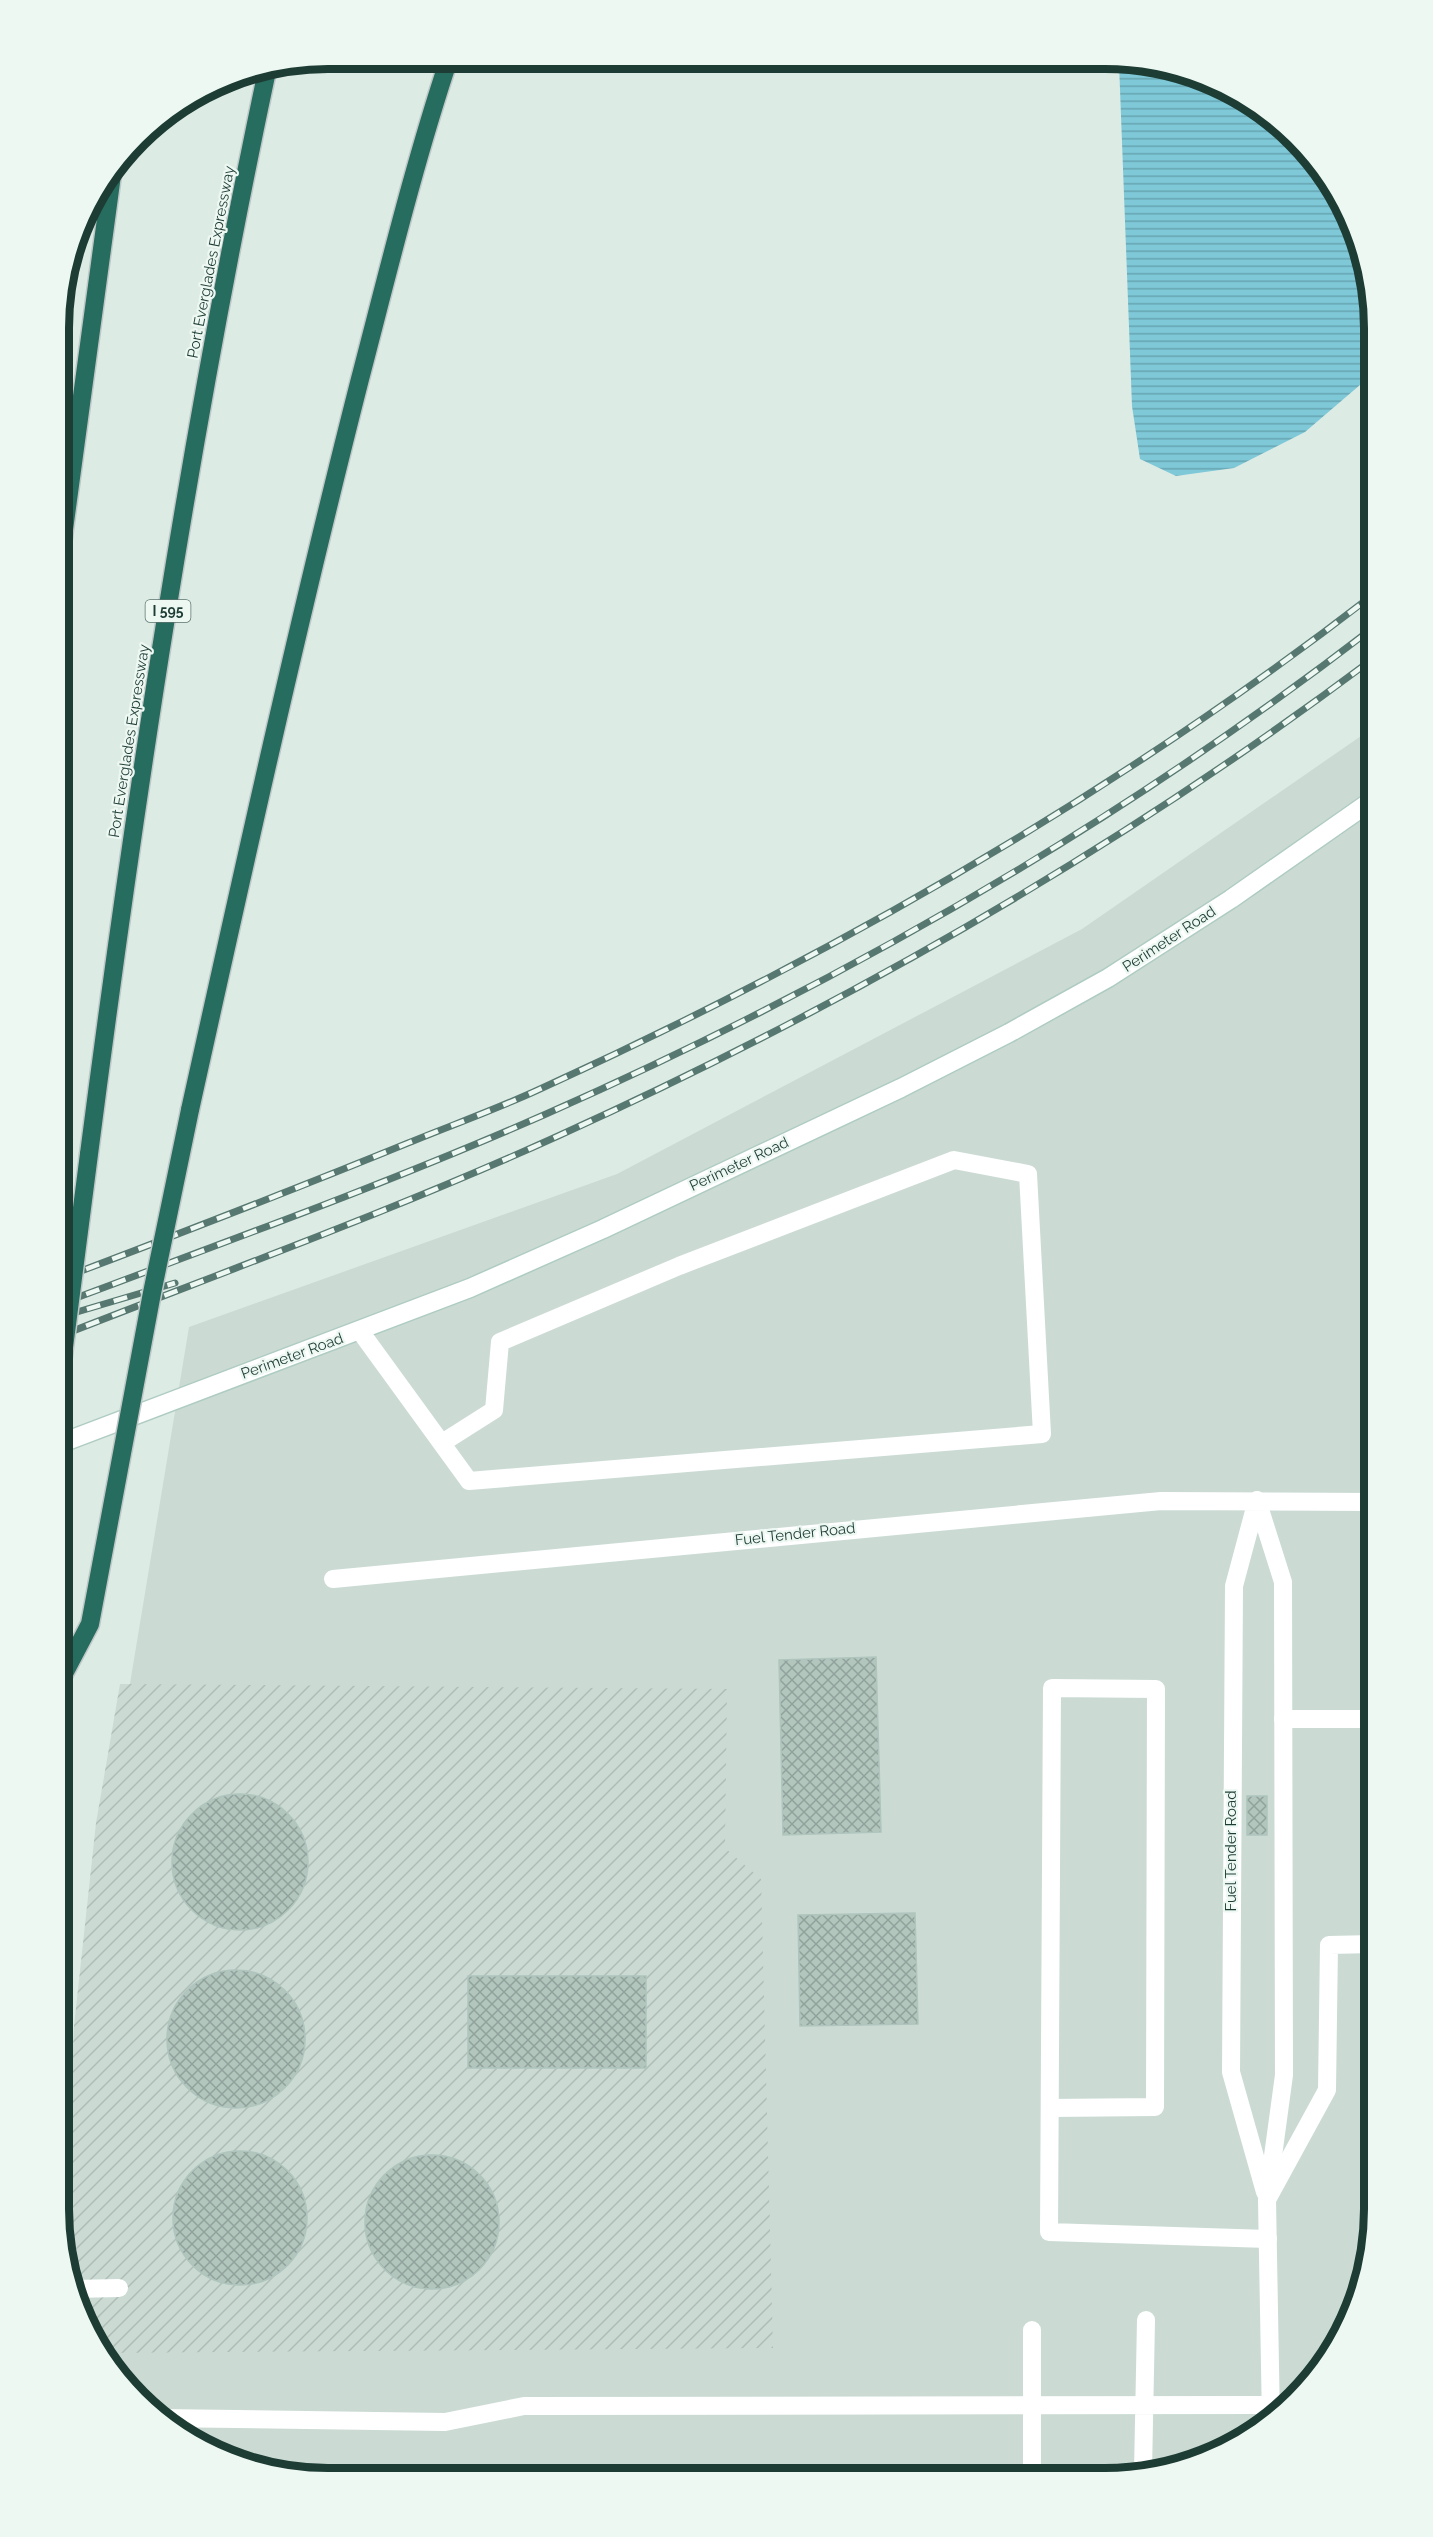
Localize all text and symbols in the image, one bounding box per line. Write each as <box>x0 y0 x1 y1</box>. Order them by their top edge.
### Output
street label: Port Everglades Expressway <box>184 164 238 360</box>
road number: I 595 <box>146 600 190 622</box>
street label: Port Everglades Expressway <box>105 643 153 839</box>
street label: Perimeter Road <box>1119 902 1219 976</box>
street label: Perimeter Road <box>686 1133 792 1195</box>
street label: Perimeter Road <box>238 1329 346 1383</box>
street label: Fuel Tender Road <box>734 1519 856 1549</box>
street label: Fuel Tender Road <box>1222 1791 1240 1911</box>

